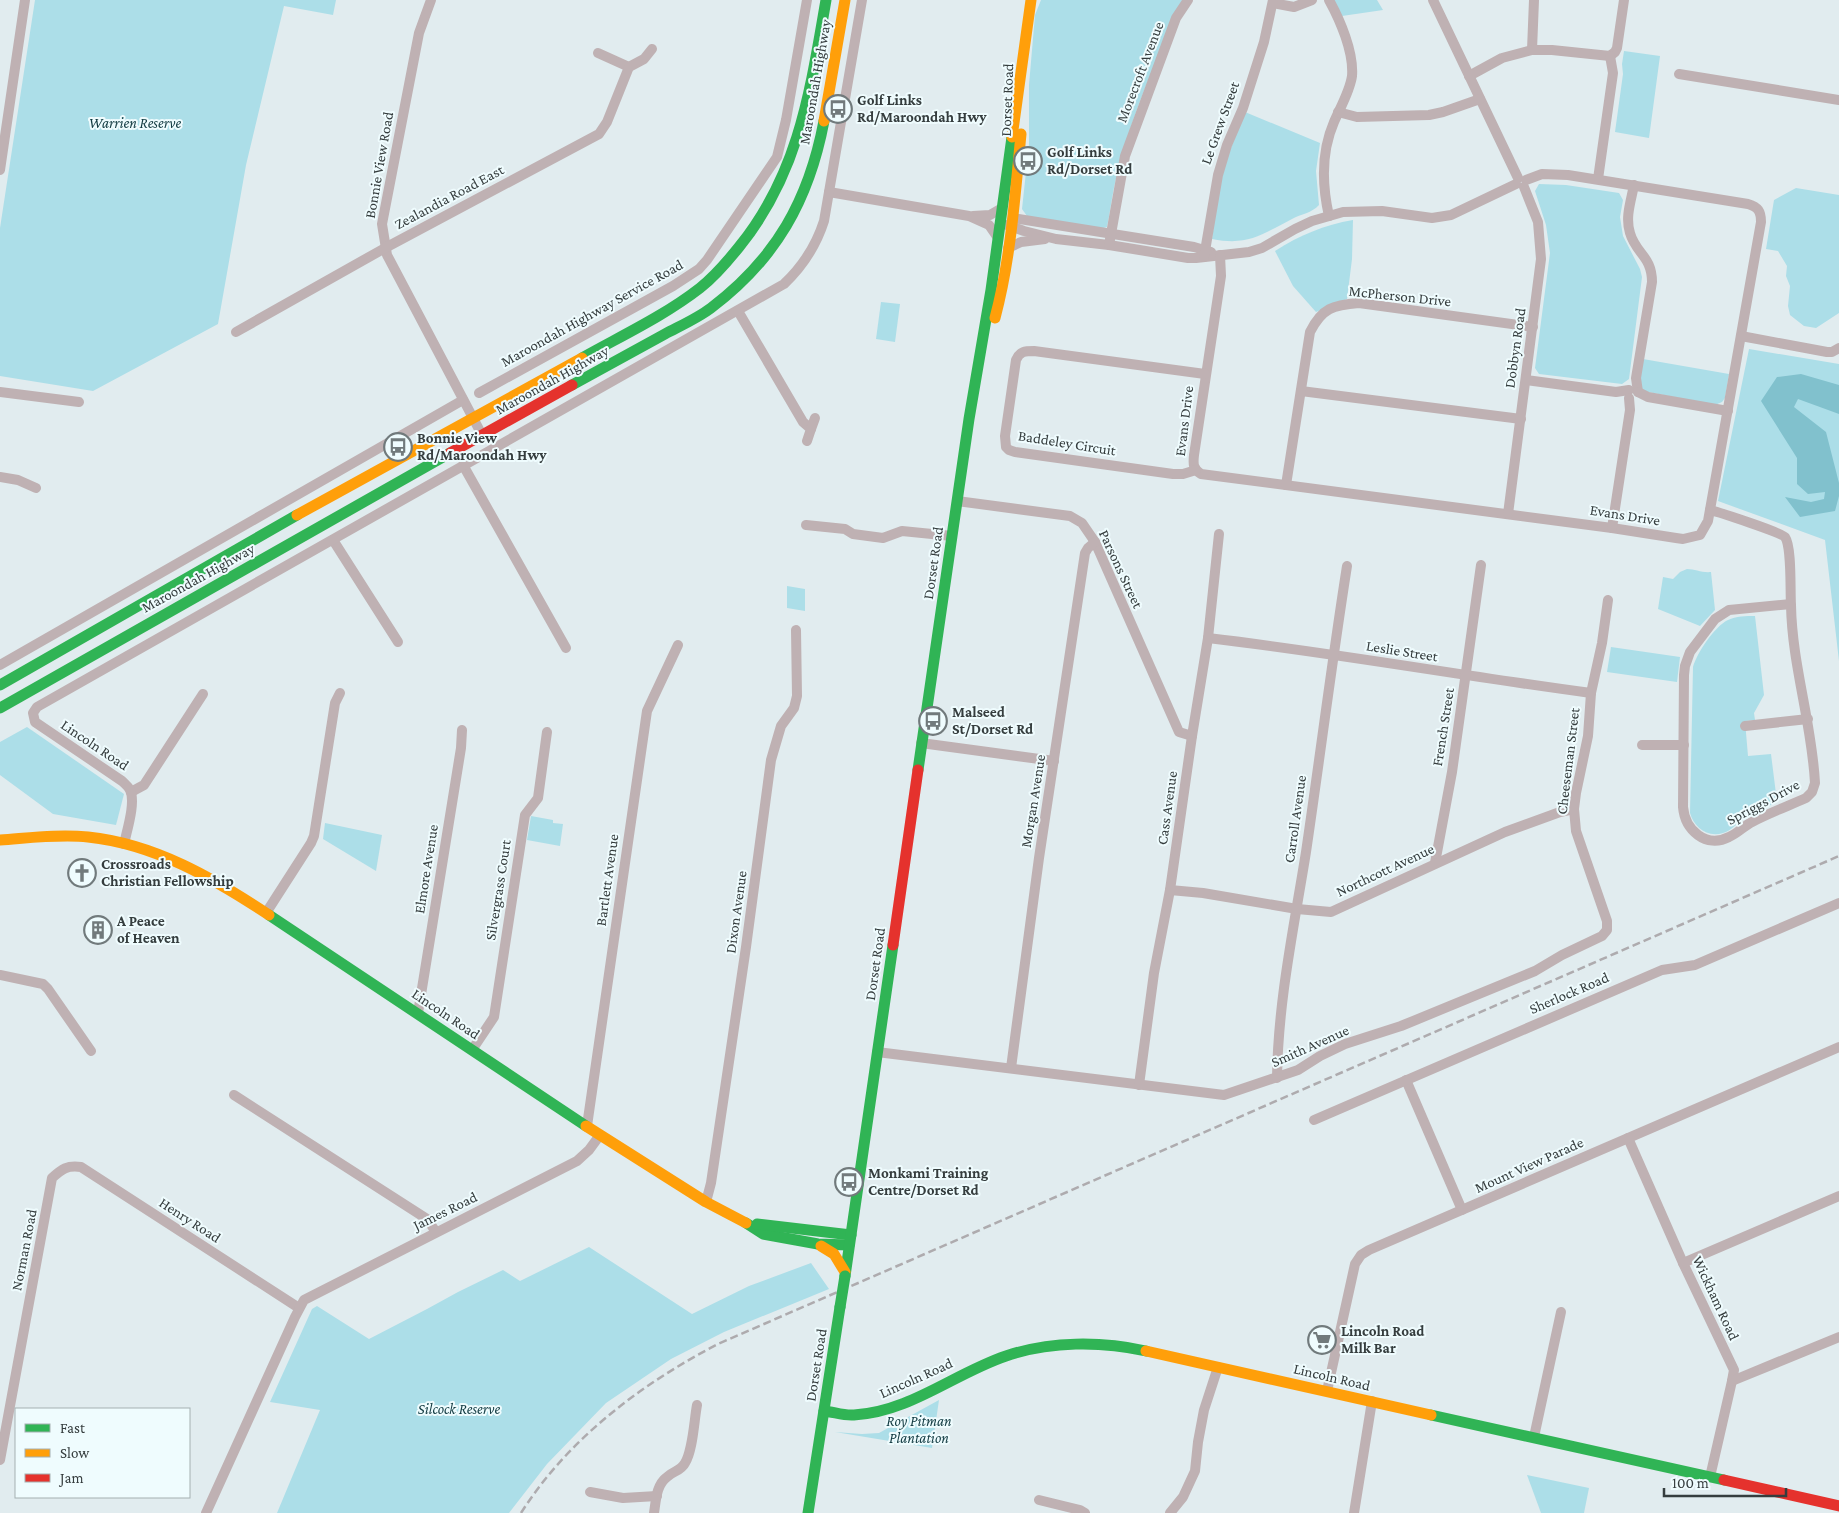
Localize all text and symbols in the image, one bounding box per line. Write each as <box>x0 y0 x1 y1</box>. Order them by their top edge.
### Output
street label: Maroondah Highway <box>796 18 835 146</box>
street label: Morecroft Avenue <box>1113 19 1167 125</box>
street label: Dorset Road <box>998 63 1016 137</box>
street label: Le Grew Street <box>1198 78 1243 167</box>
place label: Golf Links Rd/Maroondah Hwy <box>857 92 987 125</box>
bus stop icon: Golf Links Rd/Maroondah Hwy <box>823 94 853 124</box>
street label: Bonnie View Road <box>362 110 396 220</box>
park label: Warrien Reserve <box>89 115 181 131</box>
place label: Golf Links Rd/Dorset Rd <box>1047 144 1133 177</box>
bus stop icon: Golf Links Rd/Dorset Rd <box>1013 146 1043 176</box>
street label: Zealandia Road East <box>392 161 507 232</box>
street label: Maroondah Highway Service Road <box>498 256 686 371</box>
street label: McPherson Drive <box>1348 283 1452 309</box>
street label: Dobbyn Road <box>1501 307 1530 389</box>
street label: Maroondah Highway <box>493 342 612 419</box>
street label: Evans Drive <box>1172 384 1196 457</box>
street label: Baddeley Circuit <box>1017 427 1118 460</box>
place label: Bonnie View Rd/Maroondah Hwy <box>417 430 547 463</box>
bus stop icon: Bonnie View Rd/Maroondah Hwy <box>383 432 413 462</box>
street label: Evans Drive <box>1589 502 1662 529</box>
street label: Dorset Road <box>920 525 946 600</box>
street label: Parsons Street <box>1096 527 1147 612</box>
street label: Maroondah Highway <box>139 540 258 617</box>
street label: Leslie Street <box>1365 637 1440 665</box>
street label: French Street <box>1429 686 1457 767</box>
place label: Malseed St/Dorset Rd <box>952 704 1034 737</box>
bus stop icon: Malseed St/Dorset Rd <box>918 706 948 736</box>
street label: Cheeseman Street <box>1554 706 1583 815</box>
street label: Lincoln Road <box>58 716 132 774</box>
street label: Morgan Avenue <box>1018 753 1049 849</box>
street label: Cass Avenue <box>1154 770 1180 846</box>
street label: Carroll Avenue <box>1281 774 1309 864</box>
street label: Spriggs Drive <box>1724 776 1803 829</box>
street label: Elmore Avenue <box>411 823 441 915</box>
street label: Bartlett Avenue <box>593 832 621 927</box>
street label: Silvergrass Court <box>482 838 515 942</box>
street label: Northcott Avenue <box>1334 840 1437 900</box>
place label: Crossroads Christian Fellowship <box>101 856 234 889</box>
church icon: Crossroads Christian Fellowship <box>67 858 97 888</box>
street label: Dixon Avenue <box>722 869 750 954</box>
place label: A Peace of Heaven <box>116 913 180 946</box>
building icon: A Peace of Heaven <box>83 915 113 945</box>
street label: Dorset Road <box>862 926 888 1001</box>
street label: Sherlock Road <box>1527 969 1611 1017</box>
street label: Lincoln Road <box>409 985 483 1043</box>
street label: Smith Avenue <box>1269 1022 1352 1070</box>
street label: Mount View Parade <box>1472 1134 1586 1196</box>
place label: Monkami Training Centre/Dorset Rd <box>868 1165 989 1198</box>
bus stop icon: Monkami Training Centre/Dorset Rd <box>834 1167 864 1197</box>
street label: James Road <box>409 1189 480 1235</box>
street label: Henry Road <box>156 1194 224 1247</box>
street label: Norman Road <box>8 1208 40 1292</box>
street label: Wickham Road <box>1690 1253 1743 1343</box>
place label: Lincoln Road Milk Bar <box>1341 1323 1425 1356</box>
supermarket icon: Lincoln Road Milk Bar <box>1307 1325 1337 1355</box>
street label: Dorset Road <box>802 1327 830 1402</box>
street label: Lincoln Road <box>877 1355 955 1401</box>
street label: Lincoln Road <box>1292 1360 1372 1394</box>
park label: Silcock Reserve <box>418 1401 501 1417</box>
legend <box>15 1408 190 1498</box>
park label: Roy Pitman Plantation <box>886 1413 952 1446</box>
text: Fast <box>60 1420 86 1436</box>
text: Slow <box>60 1445 90 1461</box>
scale bar <box>1664 1466 1786 1498</box>
text: Jam <box>58 1470 83 1487</box>
text: 100 m <box>1672 1475 1709 1491</box>

